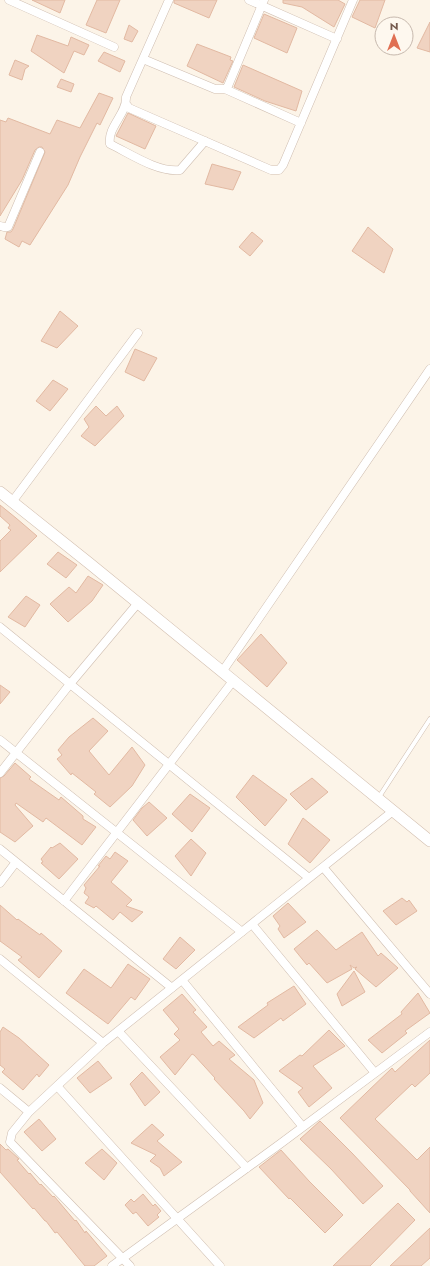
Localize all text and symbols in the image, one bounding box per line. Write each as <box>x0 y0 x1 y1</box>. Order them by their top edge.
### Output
north arrow <box>374 16 414 56</box>
text: N <box>390 18 398 34</box>

